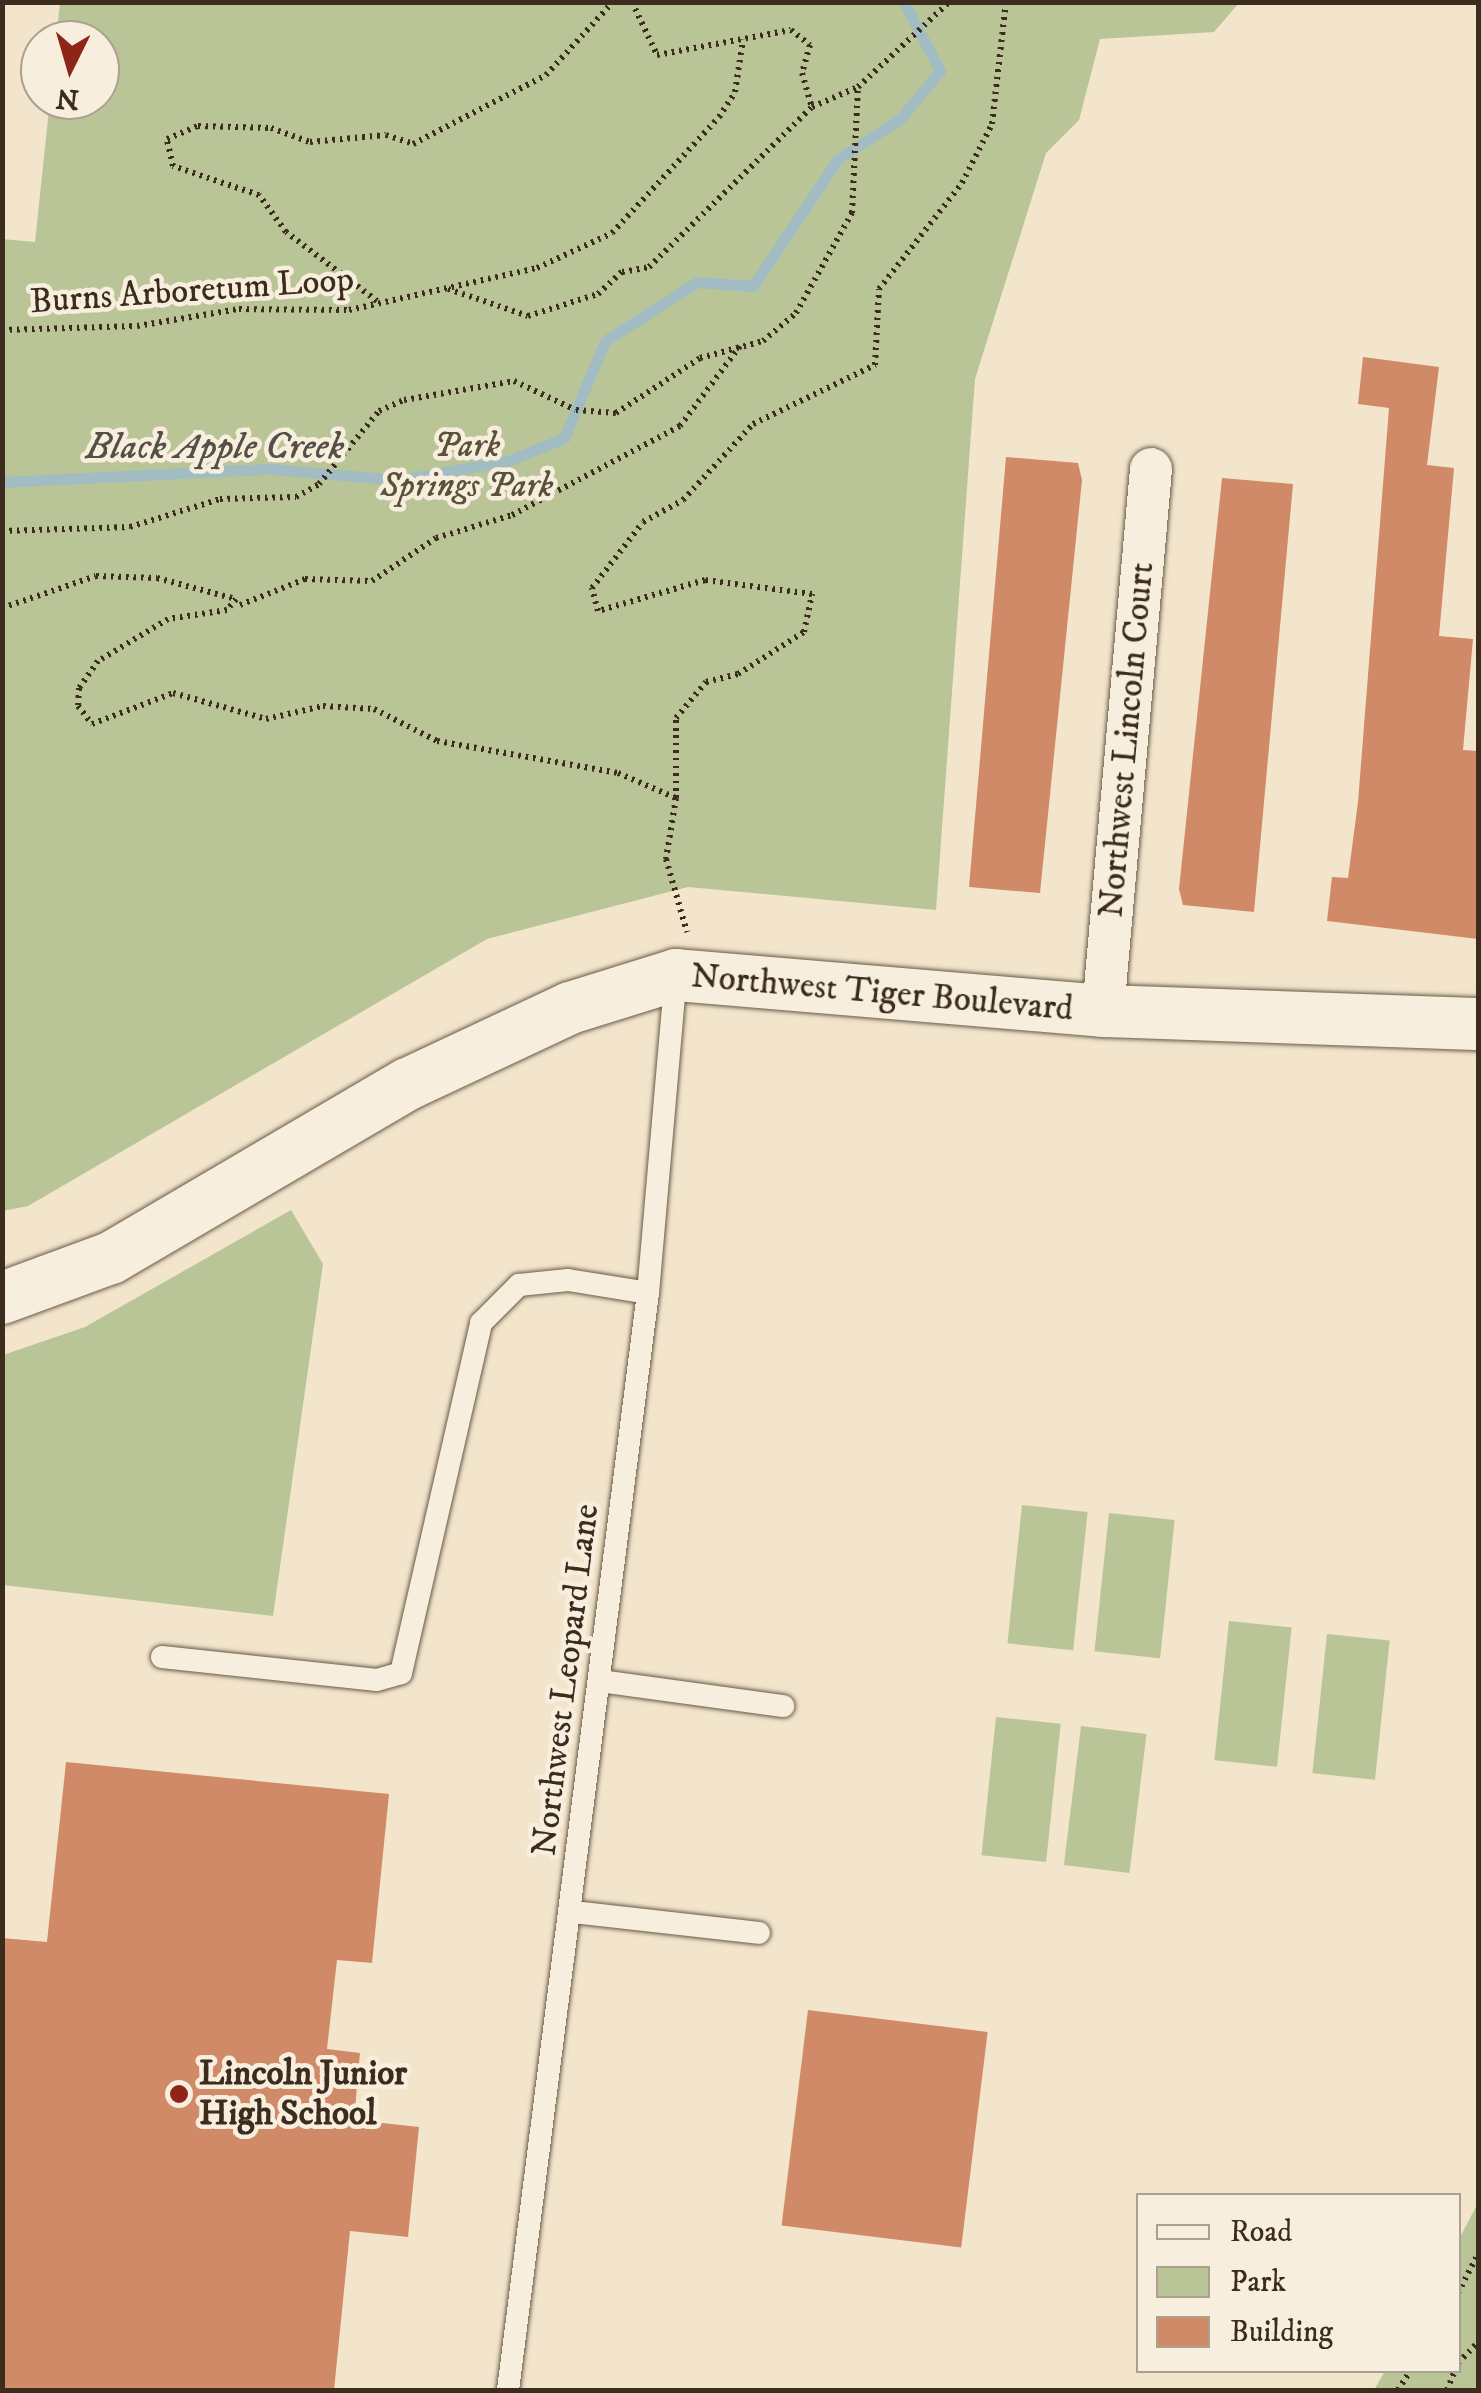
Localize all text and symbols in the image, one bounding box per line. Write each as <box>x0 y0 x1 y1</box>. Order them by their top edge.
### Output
north arrow <box>20 20 120 120</box>
text: N <box>55 80 80 117</box>
street label: Burns Arboretum Loop <box>29 259 355 323</box>
water label: Black Apple Creek <box>86 425 344 471</box>
park label: Park Springs Park <box>381 425 553 507</box>
street label: Northwest Lincoln Court <box>1091 561 1163 919</box>
street label: Northwest Tiger Boulevard <box>689 955 1075 1031</box>
street label: Northwest Leopard Lane <box>524 1502 608 1858</box>
place label: Lincoln Junior High School <box>199 2053 407 2135</box>
marker: Lincoln Junior High School <box>168 2083 190 2105</box>
legend <box>1136 2193 1461 2373</box>
text: Road <box>1230 2214 1292 2251</box>
text: Park <box>1230 2264 1286 2301</box>
text: Building <box>1230 2314 1333 2351</box>

